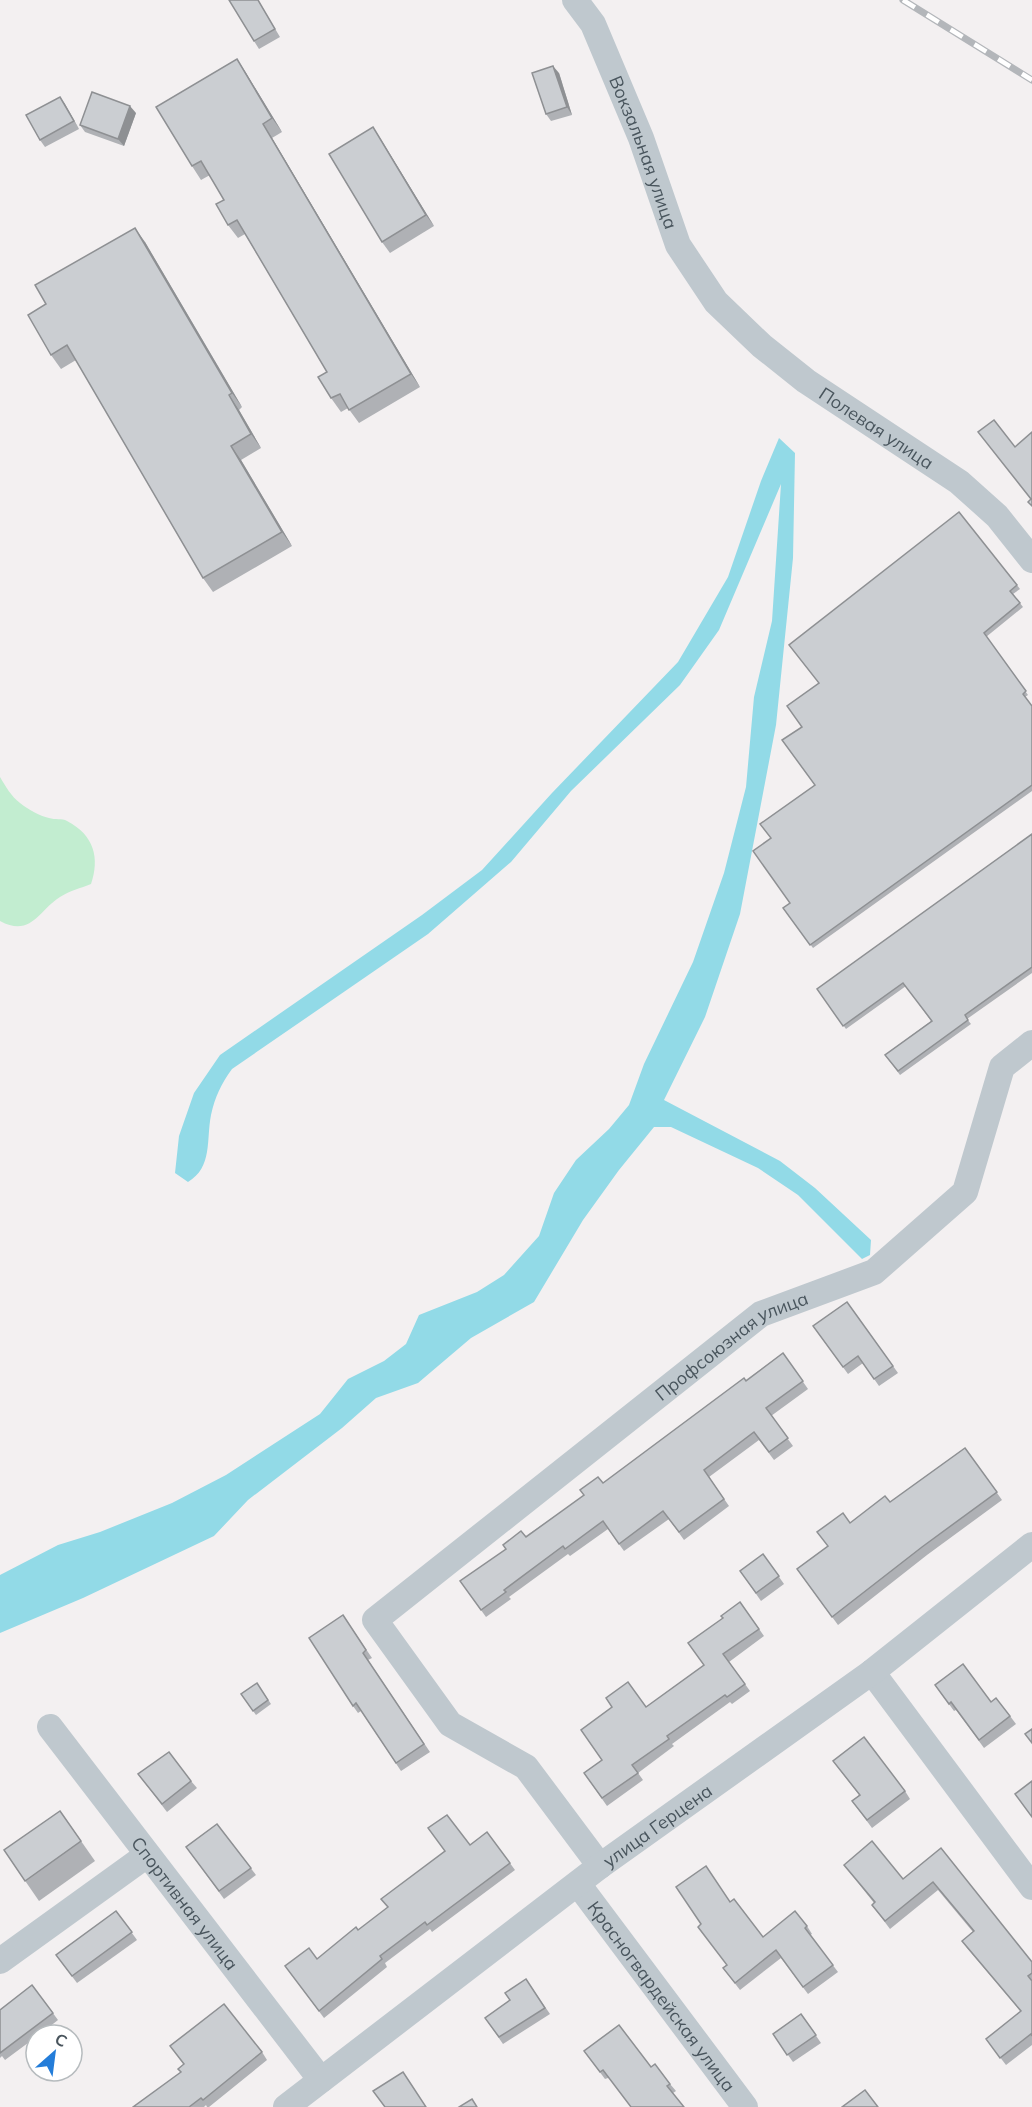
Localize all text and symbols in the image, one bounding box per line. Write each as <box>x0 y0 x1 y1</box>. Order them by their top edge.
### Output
street label: Вокзальная улица <box>605 72 683 232</box>
street label: Полевая улица <box>815 382 938 474</box>
street label: Профсоюзная улица <box>650 1286 811 1405</box>
street label: улица Герцена <box>598 1779 716 1872</box>
street label: Спортивная улица <box>127 1832 244 1974</box>
street label: Красногвардейская улица <box>583 1896 741 2096</box>
north arrow <box>24 2023 84 2083</box>
text: С <box>52 2028 71 2051</box>

